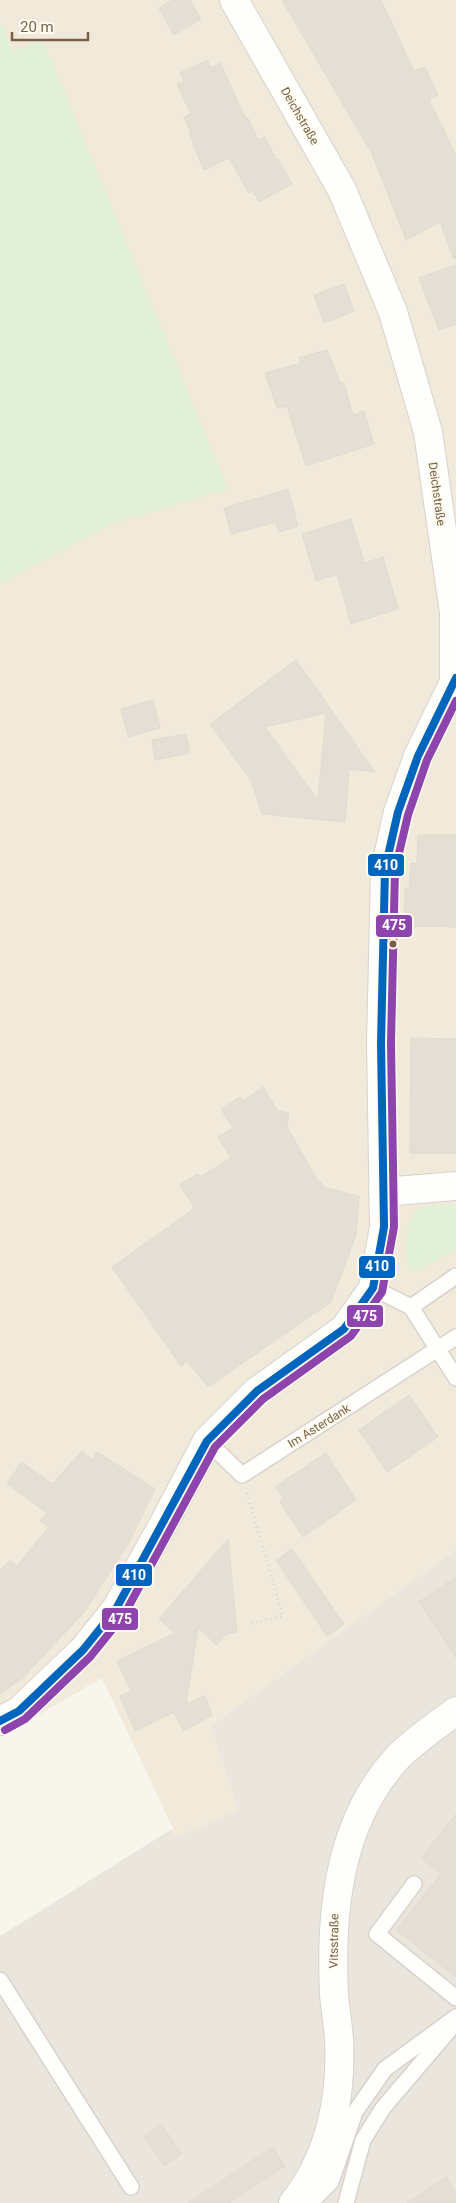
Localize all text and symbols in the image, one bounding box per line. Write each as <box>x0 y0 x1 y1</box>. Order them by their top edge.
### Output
scale bar <box>12 10 89 42</box>
text: 20 m <box>20 18 54 36</box>
street label: Deichstraße <box>278 85 322 147</box>
street label: Deichstraße <box>426 461 448 527</box>
line badge: 410 <box>367 853 405 877</box>
text: 410 <box>374 857 398 873</box>
line badge: 475 <box>375 914 413 938</box>
text: 475 <box>382 917 406 933</box>
unlabelled marker <box>388 939 398 949</box>
line badge: 410 <box>358 1255 396 1279</box>
text: 410 <box>365 1258 389 1274</box>
line badge: 475 <box>346 1304 384 1328</box>
text: 475 <box>353 1308 377 1324</box>
street label: Im Asterdank <box>285 1401 354 1451</box>
line badge: 410 <box>115 1563 153 1587</box>
text: 410 <box>122 1567 146 1583</box>
line badge: 475 <box>101 1607 139 1631</box>
text: 475 <box>108 1611 132 1627</box>
street label: Vitsstraße <box>327 1914 341 1968</box>

